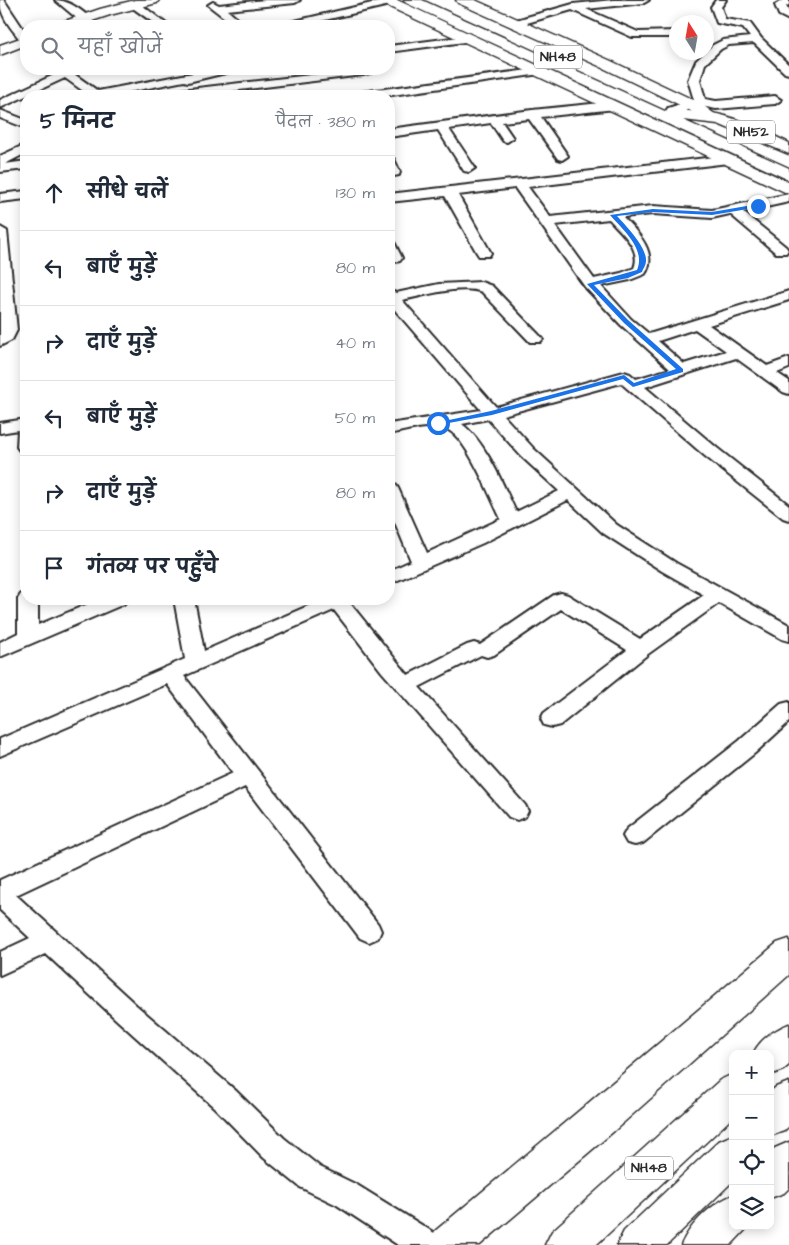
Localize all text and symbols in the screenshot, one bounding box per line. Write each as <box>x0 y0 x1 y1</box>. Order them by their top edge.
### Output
north arrow <box>669 15 714 60</box>
search box <box>20 20 395 75</box>
icon: search <box>38 34 66 62</box>
text: यहाँ खोजें <box>78 34 162 61</box>
road number: NH48 <box>534 46 582 68</box>
text: 5 मिनट <box>40 107 114 136</box>
text: पैदल · 380 m <box>275 111 375 133</box>
road number: NH52 <box>727 120 775 144</box>
icon: ahead <box>40 179 68 207</box>
text: सीधे चलें <box>87 179 168 206</box>
text: 130 m <box>336 182 375 204</box>
route end <box>747 195 770 218</box>
icon: left <box>40 254 68 282</box>
text: बाएँ मुड़ें <box>87 254 156 281</box>
text: 80 m <box>336 257 375 279</box>
icon: right <box>40 329 68 357</box>
text: दाएँ मुड़ें <box>87 329 156 356</box>
text: 40 m <box>335 332 375 354</box>
icon: left <box>40 404 68 432</box>
text: बाएँ मुड़ें <box>87 404 156 431</box>
text: 50 m <box>335 407 375 429</box>
route start <box>427 412 450 435</box>
icon: right <box>40 479 68 507</box>
text: दाएँ मुड़ें <box>87 479 156 506</box>
text: 80 m <box>336 482 375 504</box>
icon: arrive <box>40 554 68 582</box>
text: गंतव्य पर पहुँचे <box>87 554 218 581</box>
map controls <box>729 1050 774 1230</box>
button: + <box>729 1050 774 1095</box>
button: − <box>729 1095 774 1140</box>
button: locate <box>729 1140 774 1185</box>
road number: NH48 <box>625 1156 673 1180</box>
button: layers <box>729 1185 774 1230</box>

